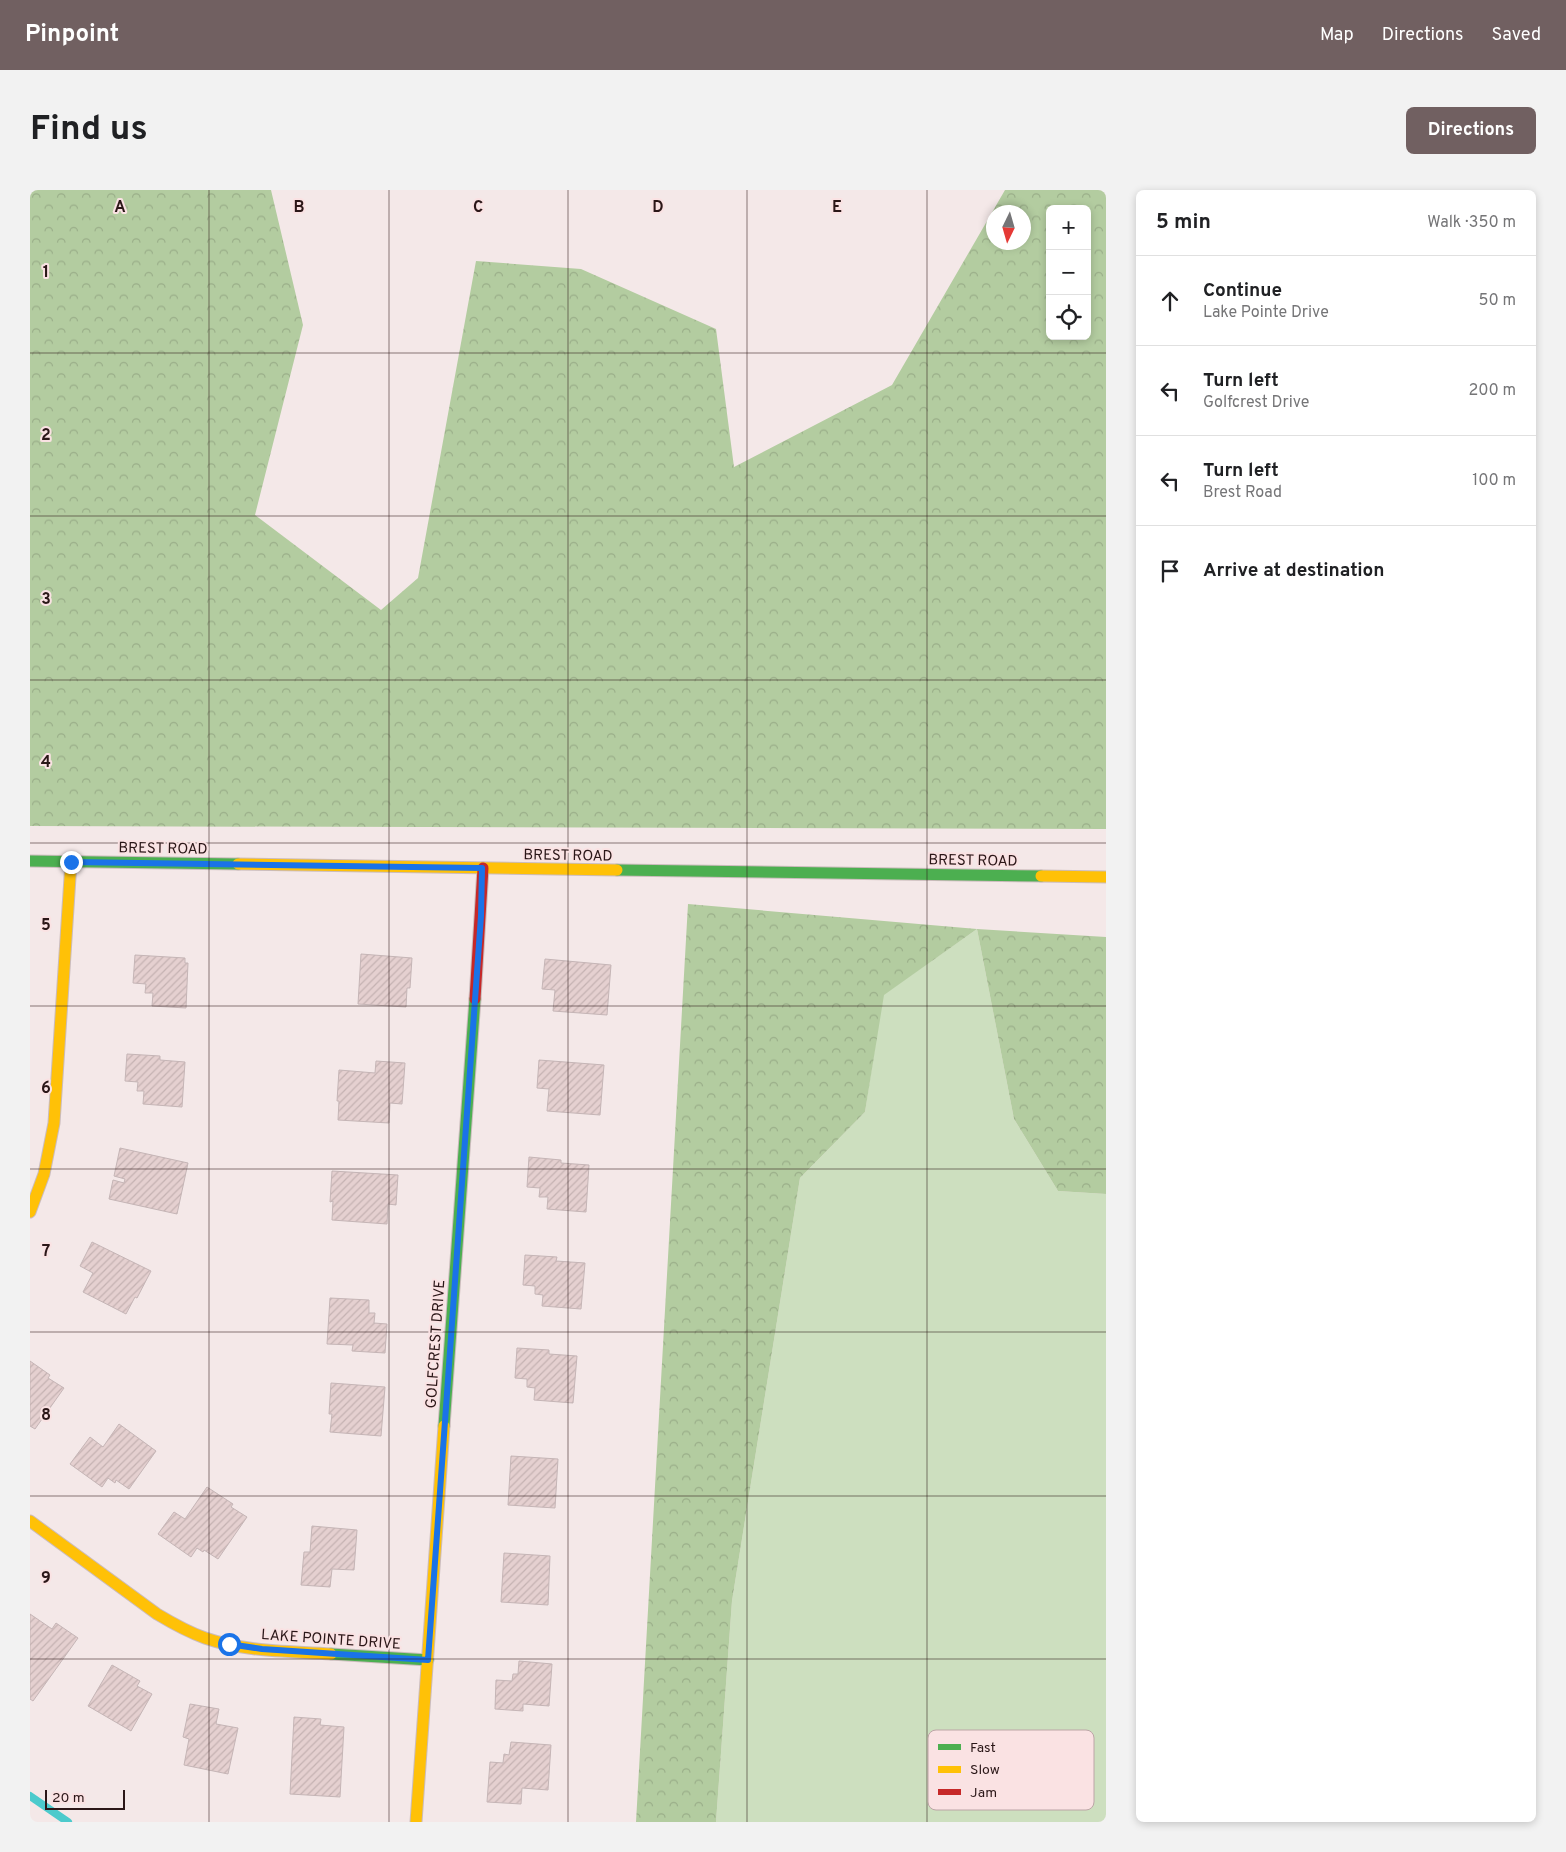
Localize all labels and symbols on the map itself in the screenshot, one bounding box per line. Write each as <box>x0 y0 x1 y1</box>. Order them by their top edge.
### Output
text: A <box>114 198 126 218</box>
text: B <box>293 198 305 218</box>
text: C <box>473 198 483 218</box>
text: D <box>652 198 664 218</box>
text: E <box>832 198 842 218</box>
north arrow <box>986 205 1031 250</box>
text: 1 <box>43 263 49 283</box>
text: 2 <box>41 426 51 446</box>
text: 3 <box>41 590 51 610</box>
text: 4 <box>41 753 51 773</box>
street label: BREST ROAD <box>118 839 208 860</box>
street label: BREST ROAD <box>523 846 613 867</box>
route end <box>60 851 83 874</box>
street label: BREST ROAD <box>928 851 1018 872</box>
text: 5 <box>41 916 51 936</box>
text: 6 <box>41 1079 51 1099</box>
text: 7 <box>42 1242 50 1262</box>
street label: GOLFCREST DRIVE <box>423 1279 450 1409</box>
text: 8 <box>41 1406 51 1426</box>
text: 9 <box>41 1569 51 1589</box>
street label: LAKE POINTE DRIVE <box>260 1626 401 1655</box>
route start <box>218 1633 241 1656</box>
legend <box>928 1730 1094 1810</box>
text: Fast <box>970 1740 996 1757</box>
text: Slow <box>970 1762 1000 1779</box>
text: Jam <box>970 1785 997 1802</box>
scale bar <box>45 1787 125 1810</box>

